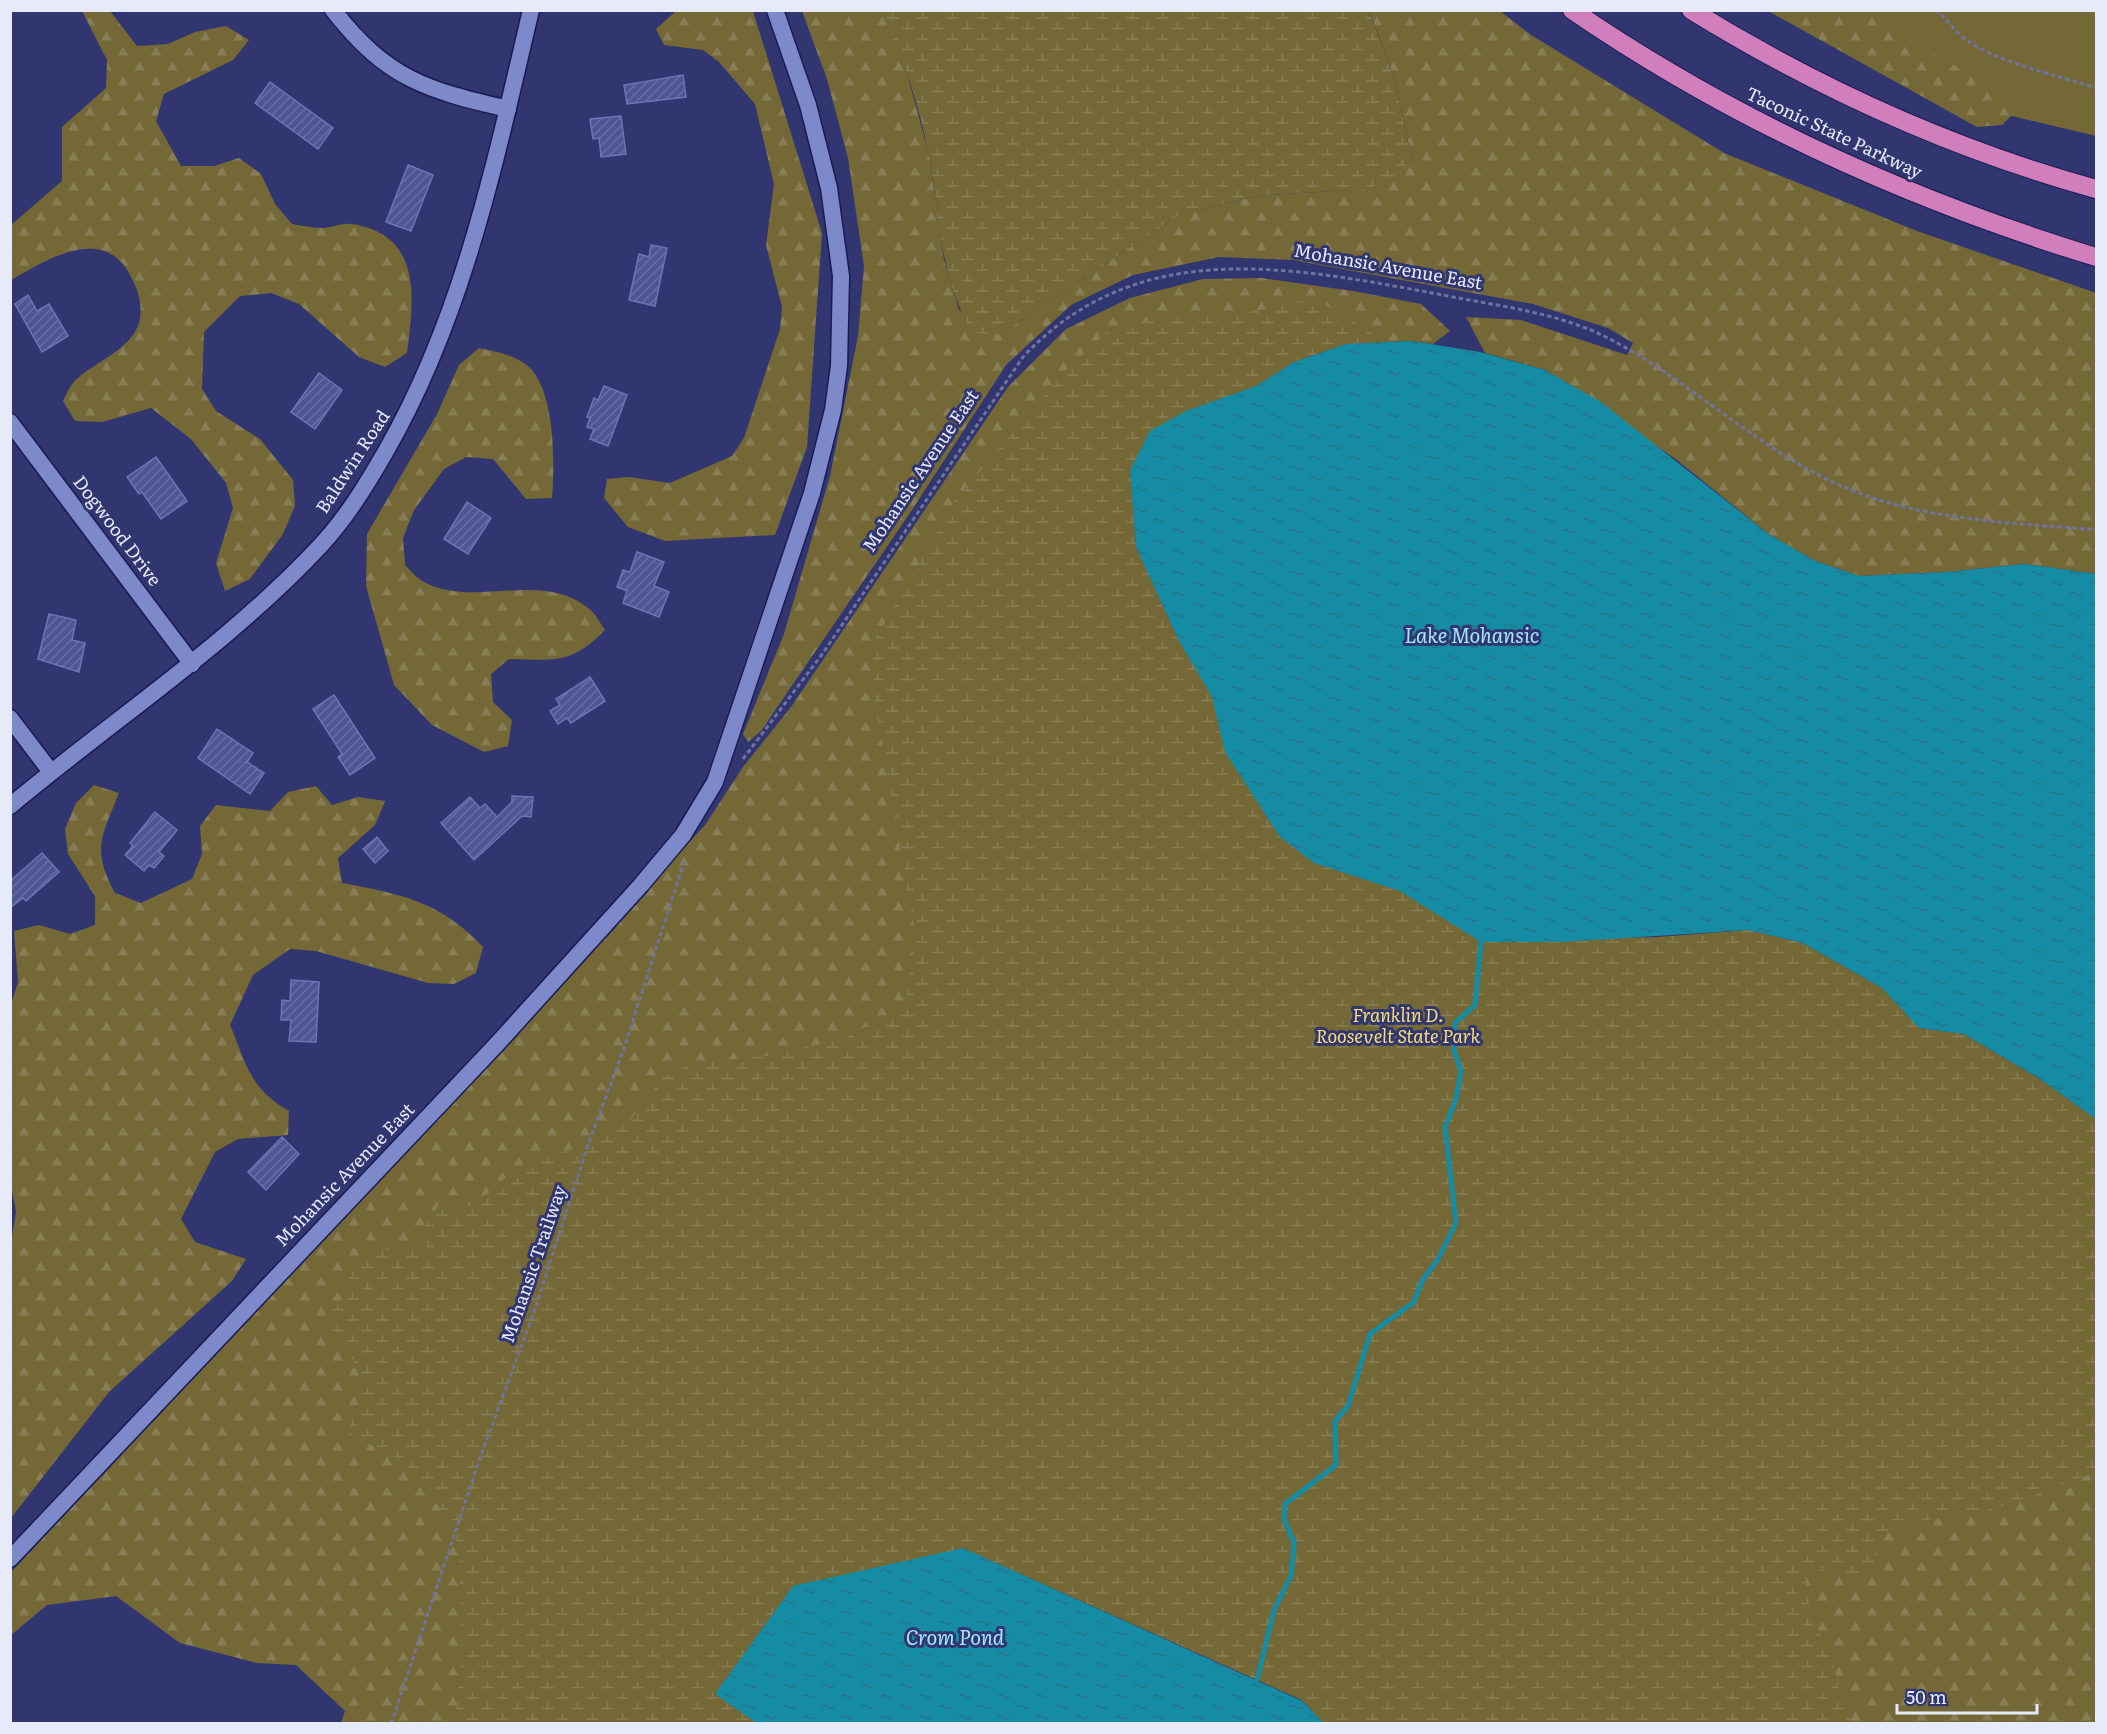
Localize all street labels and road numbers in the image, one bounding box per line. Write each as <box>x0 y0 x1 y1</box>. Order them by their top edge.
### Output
street label: Taconic State Parkway <box>1742 79 1928 185</box>
street label: Mohansic Avenue East <box>1292 236 1485 296</box>
street label: Mohansic Avenue East <box>855 383 985 557</box>
street label: Baldwin Road <box>308 404 395 518</box>
street label: Dogwood Drive <box>68 469 169 591</box>
street label: Mohansic Avenue East <box>268 1095 420 1252</box>
street label: Mohansic Trailway <box>493 1180 572 1346</box>

